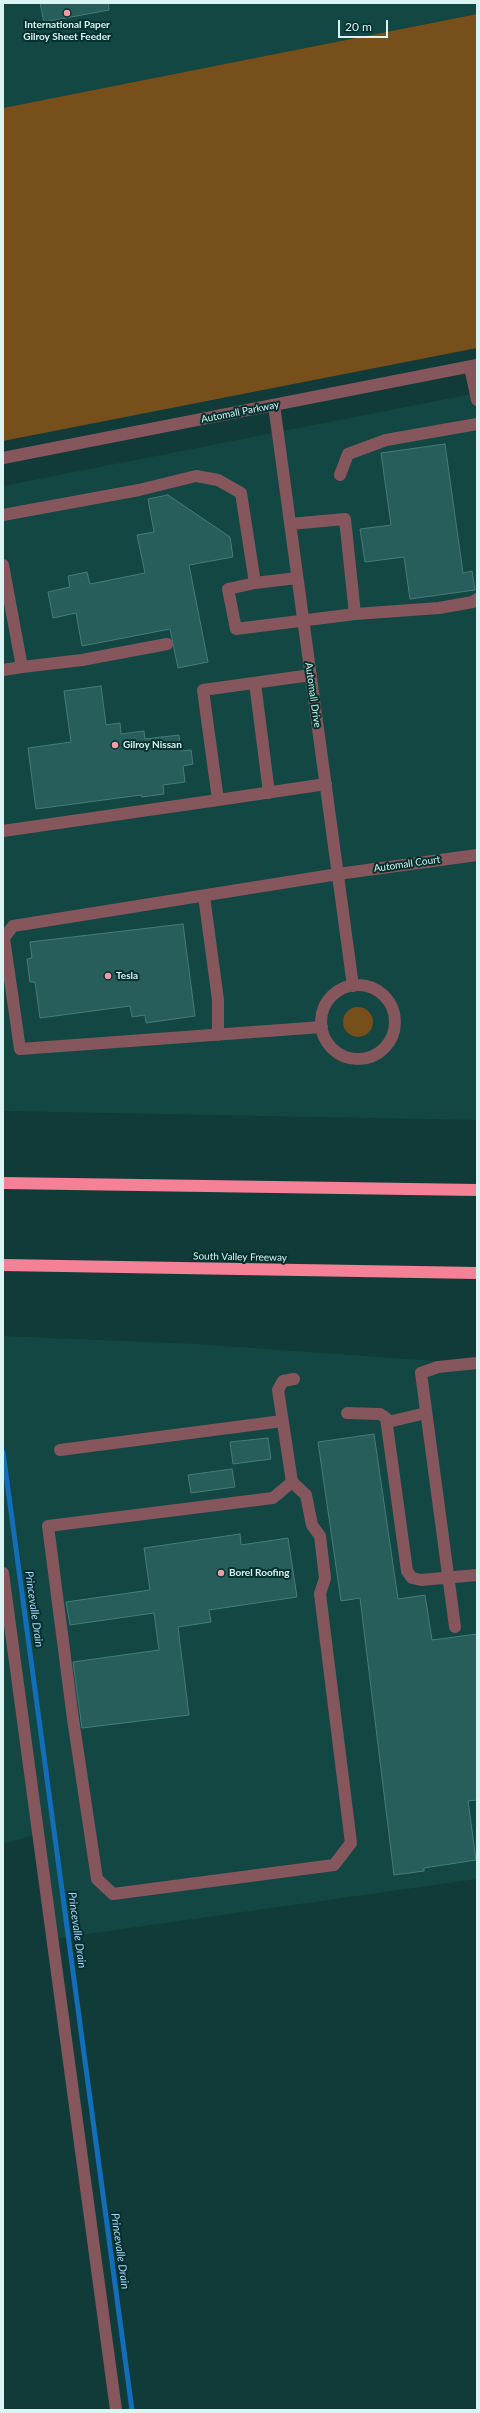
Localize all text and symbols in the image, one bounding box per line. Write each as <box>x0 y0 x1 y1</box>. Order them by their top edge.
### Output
marker: International Paper Gilroy Sheet Feeder <box>62 8 72 18</box>
scale bar <box>340 12 390 38</box>
place label: International Paper Gilroy Sheet Feeder <box>23 19 111 42</box>
text: 20 m <box>345 19 372 34</box>
street label: Automall Parkway <box>200 399 280 425</box>
street label: Automall Drive <box>302 662 324 728</box>
place label: Gilroy Nissan <box>123 739 182 751</box>
marker: Gilroy Nissan <box>110 740 120 750</box>
street label: Automall Court <box>373 853 441 875</box>
place label: Tesla <box>116 970 138 982</box>
marker: Tesla <box>103 971 113 981</box>
street label: South Valley Freeway <box>193 1250 287 1264</box>
place label: Borel Roofing <box>229 1567 289 1579</box>
marker: Borel Roofing <box>216 1568 226 1578</box>
water label: Princevalle Drain <box>22 1570 46 1648</box>
water label: Princevalle Drain <box>65 1891 89 1969</box>
water label: Princevalle Drain <box>108 2212 132 2290</box>

